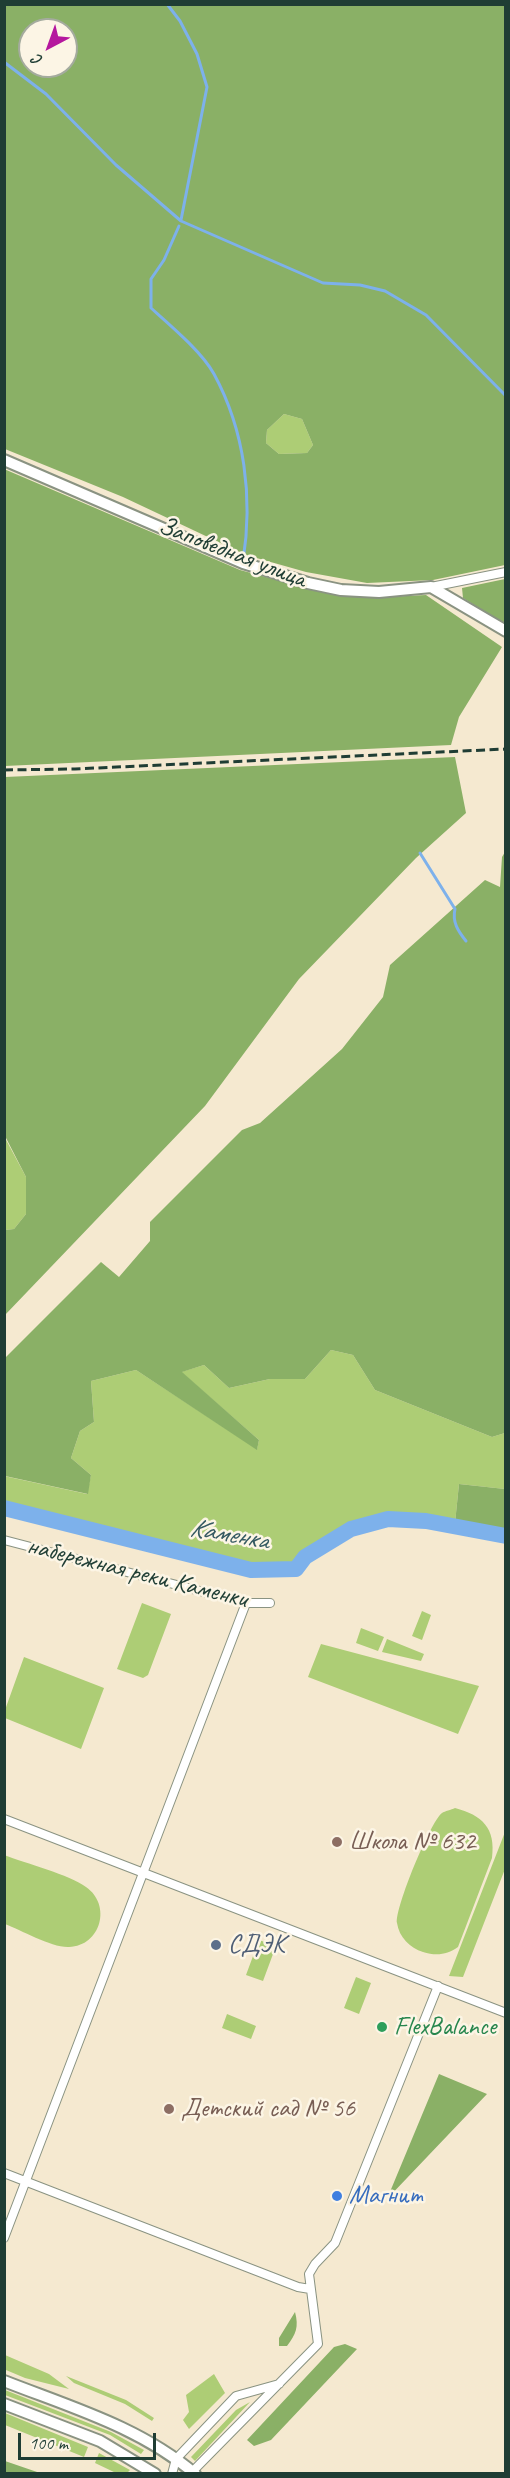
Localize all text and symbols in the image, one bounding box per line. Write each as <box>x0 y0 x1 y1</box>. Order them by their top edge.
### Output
north arrow <box>18 18 78 78</box>
text: С <box>28 50 47 70</box>
street label: Заповедная улица <box>154 511 310 595</box>
water label: Каменка <box>187 1512 271 1558</box>
street label: набережная реки Каменки <box>24 1531 250 1615</box>
place label: Школа № 632 <box>349 1826 476 1858</box>
marker: Школа № 632 <box>330 1835 344 1849</box>
place label: СДЭК <box>228 1929 285 1961</box>
marker: СДЭК <box>209 1938 223 1952</box>
place label: FlexBalance <box>394 2011 496 2043</box>
marker: FlexBalance <box>375 2020 389 2034</box>
place label: Детский сад № 56 <box>181 2093 355 2125</box>
marker: Детский сад № 56 <box>162 2102 176 2116</box>
place label: Магнит <box>349 2180 423 2212</box>
marker: Магнит <box>330 2189 344 2203</box>
scale bar <box>21 2421 159 2459</box>
text: 100 m <box>29 2432 68 2454</box>

